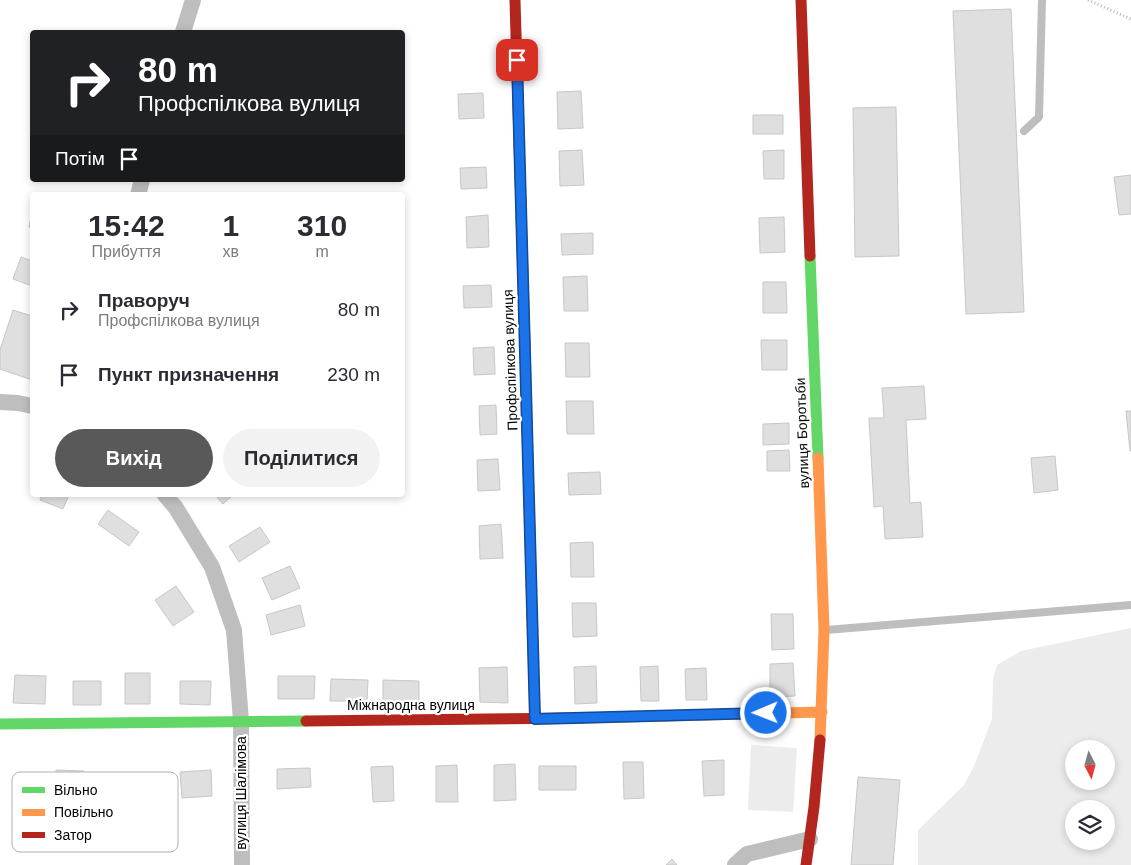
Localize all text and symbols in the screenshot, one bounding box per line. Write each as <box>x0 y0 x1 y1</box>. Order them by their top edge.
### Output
pin <box>496 39 538 81</box>
icon: arrive <box>503 46 531 74</box>
icon: right <box>55 50 120 115</box>
text: 80 m <box>138 50 218 89</box>
text: Профспілкова вулиця <box>138 91 360 116</box>
icon: arrive <box>115 145 143 173</box>
text: Потім <box>55 148 105 169</box>
text: 15:42 <box>88 209 165 242</box>
text: 1 <box>222 209 239 242</box>
text: 310 <box>297 209 347 242</box>
text: Прибуття <box>92 243 161 260</box>
text: хв <box>223 243 239 260</box>
text: m <box>315 243 329 260</box>
street label: Профспілкова вулиця <box>500 289 520 431</box>
text: Праворуч <box>98 290 190 311</box>
icon: right <box>55 296 83 324</box>
text: 80 m <box>338 299 380 320</box>
text: Профспілкова вулиця <box>98 312 260 329</box>
icon: arrive <box>55 361 83 389</box>
text: Пункт призначення <box>98 364 279 385</box>
text: 230 m <box>327 364 380 385</box>
street label: вулиця Боротьби <box>792 377 812 489</box>
button: Вихід <box>55 429 213 487</box>
button: Поділитися <box>223 429 380 487</box>
position arrow <box>739 686 791 738</box>
street label: Міжнародна вулиця <box>347 697 475 713</box>
street label: вулиця Шалімова <box>233 736 249 850</box>
north arrow <box>1065 740 1115 790</box>
map controls <box>1065 740 1115 850</box>
legend <box>12 772 178 852</box>
text: Вільно <box>54 782 98 798</box>
button: layers <box>1065 800 1115 850</box>
text: Повільно <box>54 804 114 820</box>
text: Затор <box>54 827 92 843</box>

